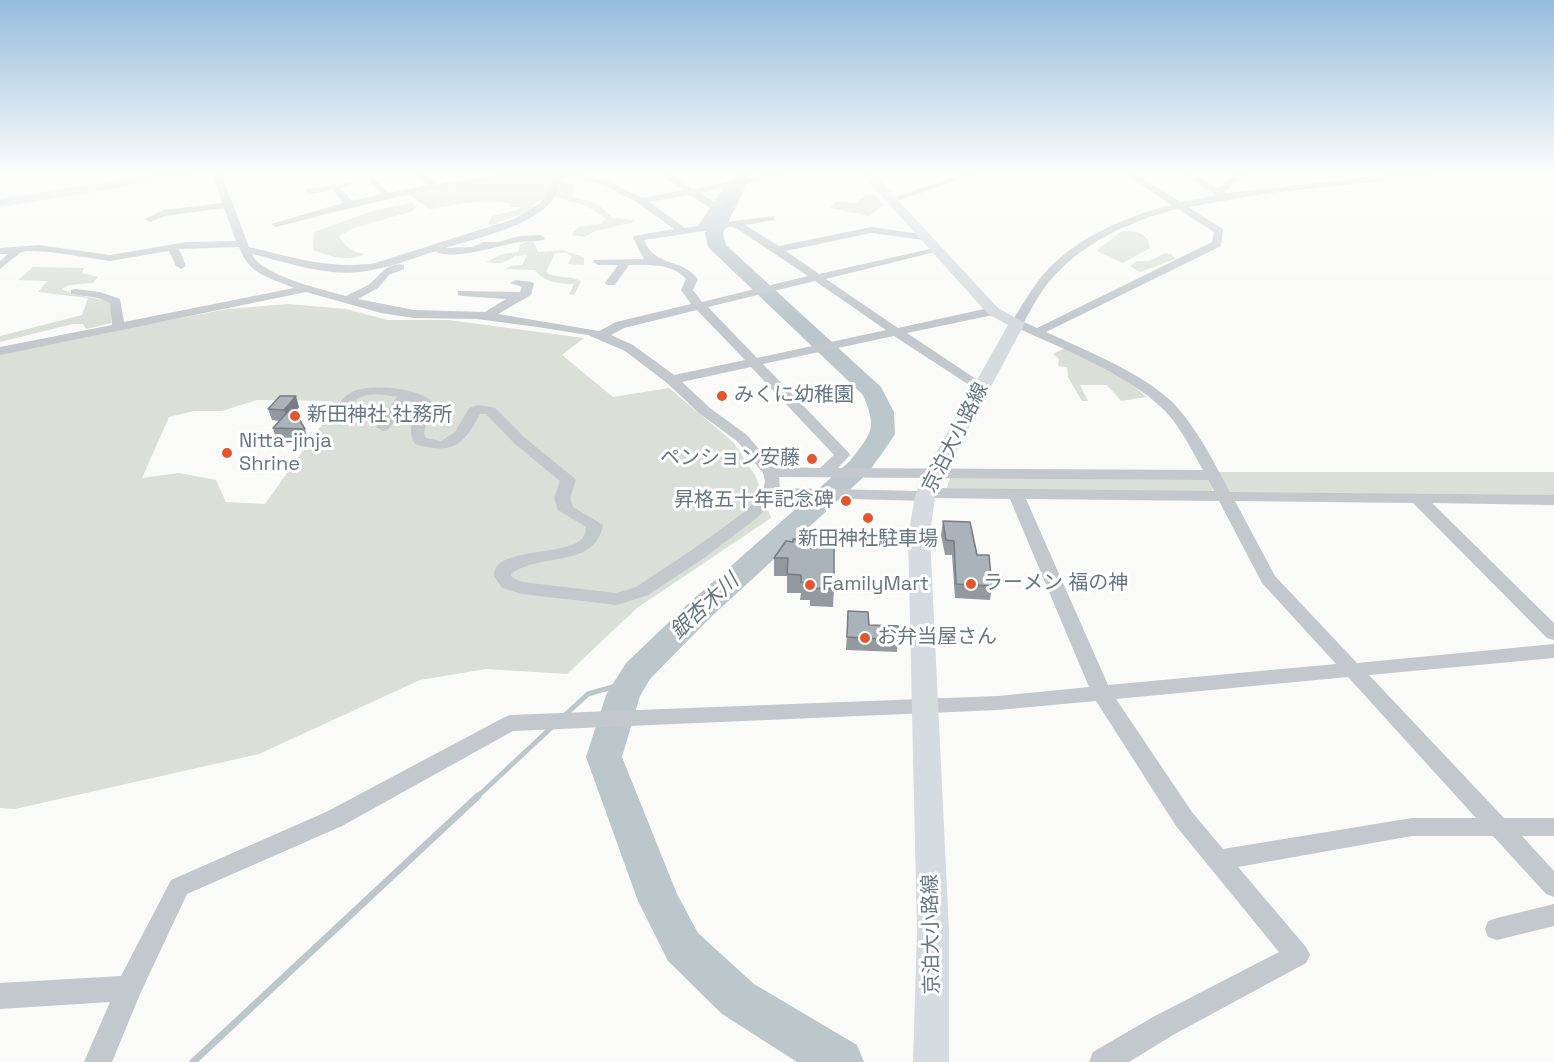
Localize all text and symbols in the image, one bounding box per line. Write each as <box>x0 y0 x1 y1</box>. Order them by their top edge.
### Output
street label: 京泊大小路線 <box>918 379 994 497</box>
place label: みくに幼稚園 <box>734 384 854 408</box>
marker: みくに幼稚園 <box>715 389 729 403</box>
place label: 新田神社 社務所 <box>307 404 452 428</box>
marker: 新田神社 社務所 <box>288 409 302 423</box>
place label: Nitta-jinja Shrine <box>239 430 332 477</box>
marker: Nitta-jinja Shrine <box>220 446 234 460</box>
place label: ペンション安藤 <box>660 447 800 471</box>
marker: ペンション安藤 <box>805 452 819 466</box>
place label: 昇格五十年記念碑 <box>674 489 834 513</box>
marker: 昇格五十年記念碑 <box>839 494 853 508</box>
marker: 新田神社駐車場 <box>861 511 875 525</box>
place label: 新田神社駐車場 <box>798 528 938 552</box>
water label: 銀杏木川 <box>666 569 744 645</box>
place label: ラーメン 福の神 <box>983 572 1128 596</box>
place label: FamilyMart <box>822 573 929 597</box>
marker: ラーメン 福の神 <box>964 577 978 591</box>
marker: FamilyMart <box>803 578 817 592</box>
place label: お弁当屋さん <box>877 626 997 650</box>
marker: お弁当屋さん <box>858 631 872 645</box>
street label: 京泊大小路線 <box>919 874 945 994</box>

